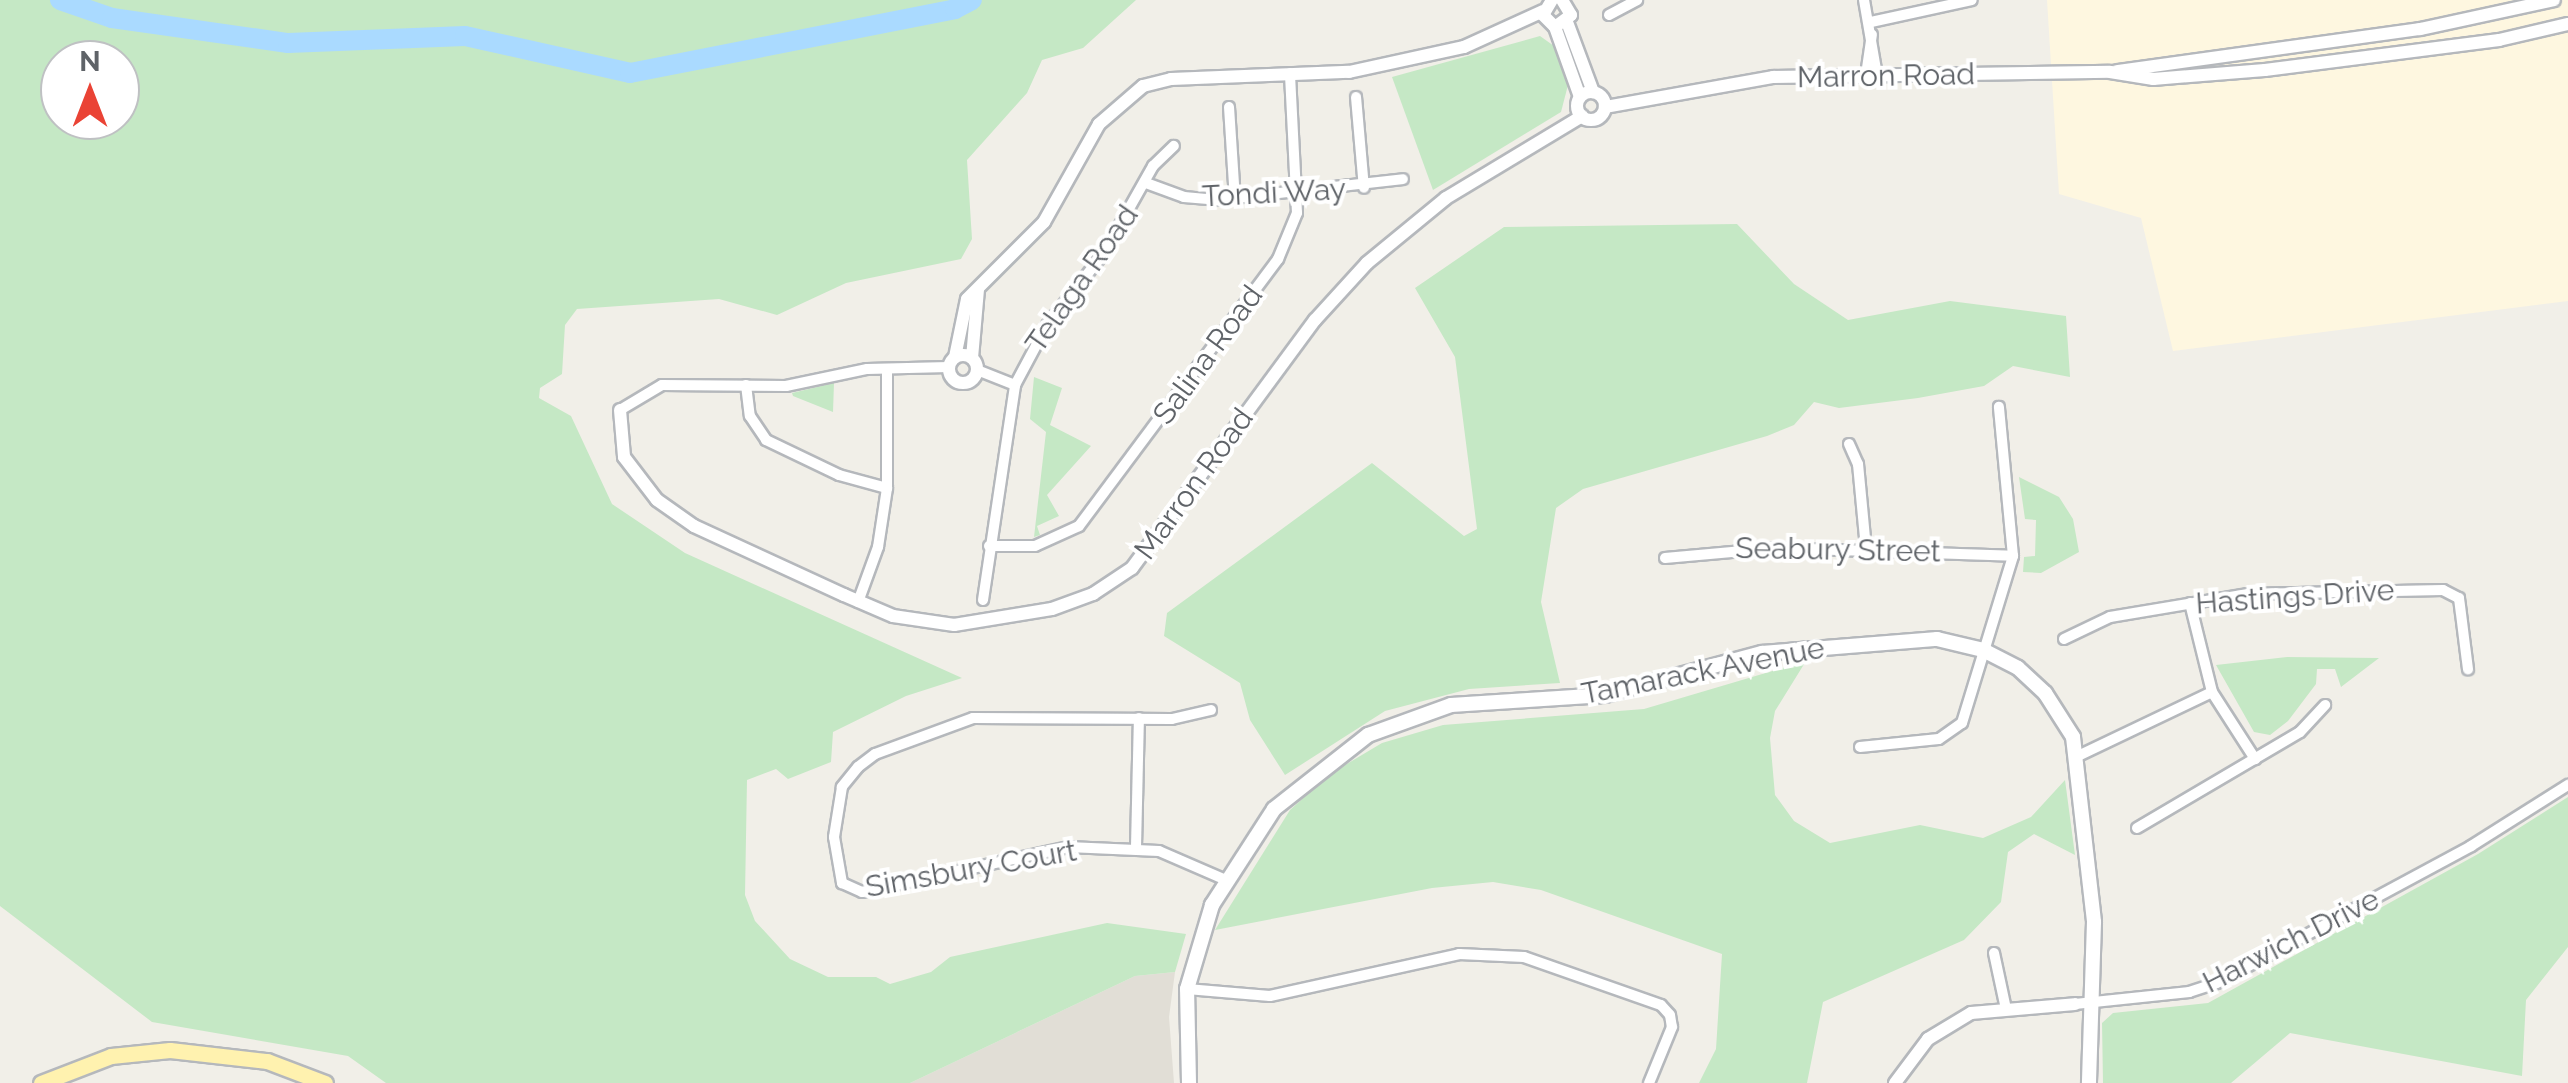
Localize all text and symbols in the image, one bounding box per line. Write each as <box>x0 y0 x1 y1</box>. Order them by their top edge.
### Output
north arrow <box>40 40 140 140</box>
text: N <box>79 45 101 78</box>
street label: Marron Road <box>1797 56 1975 96</box>
street label: Tondi Way <box>1201 171 1347 215</box>
street label: Telaga Road <box>1018 198 1146 360</box>
street label: Salina Road <box>1146 279 1270 431</box>
street label: Marron Road <box>1127 401 1261 567</box>
street label: Seabury Street <box>1735 530 1941 570</box>
street label: Hastings Drive <box>2194 572 2396 622</box>
street label: Tamarack Avenue <box>1578 630 1828 712</box>
street label: Simsbury Court <box>862 833 1080 905</box>
street label: Harwich Drive <box>2197 881 2385 1001</box>

